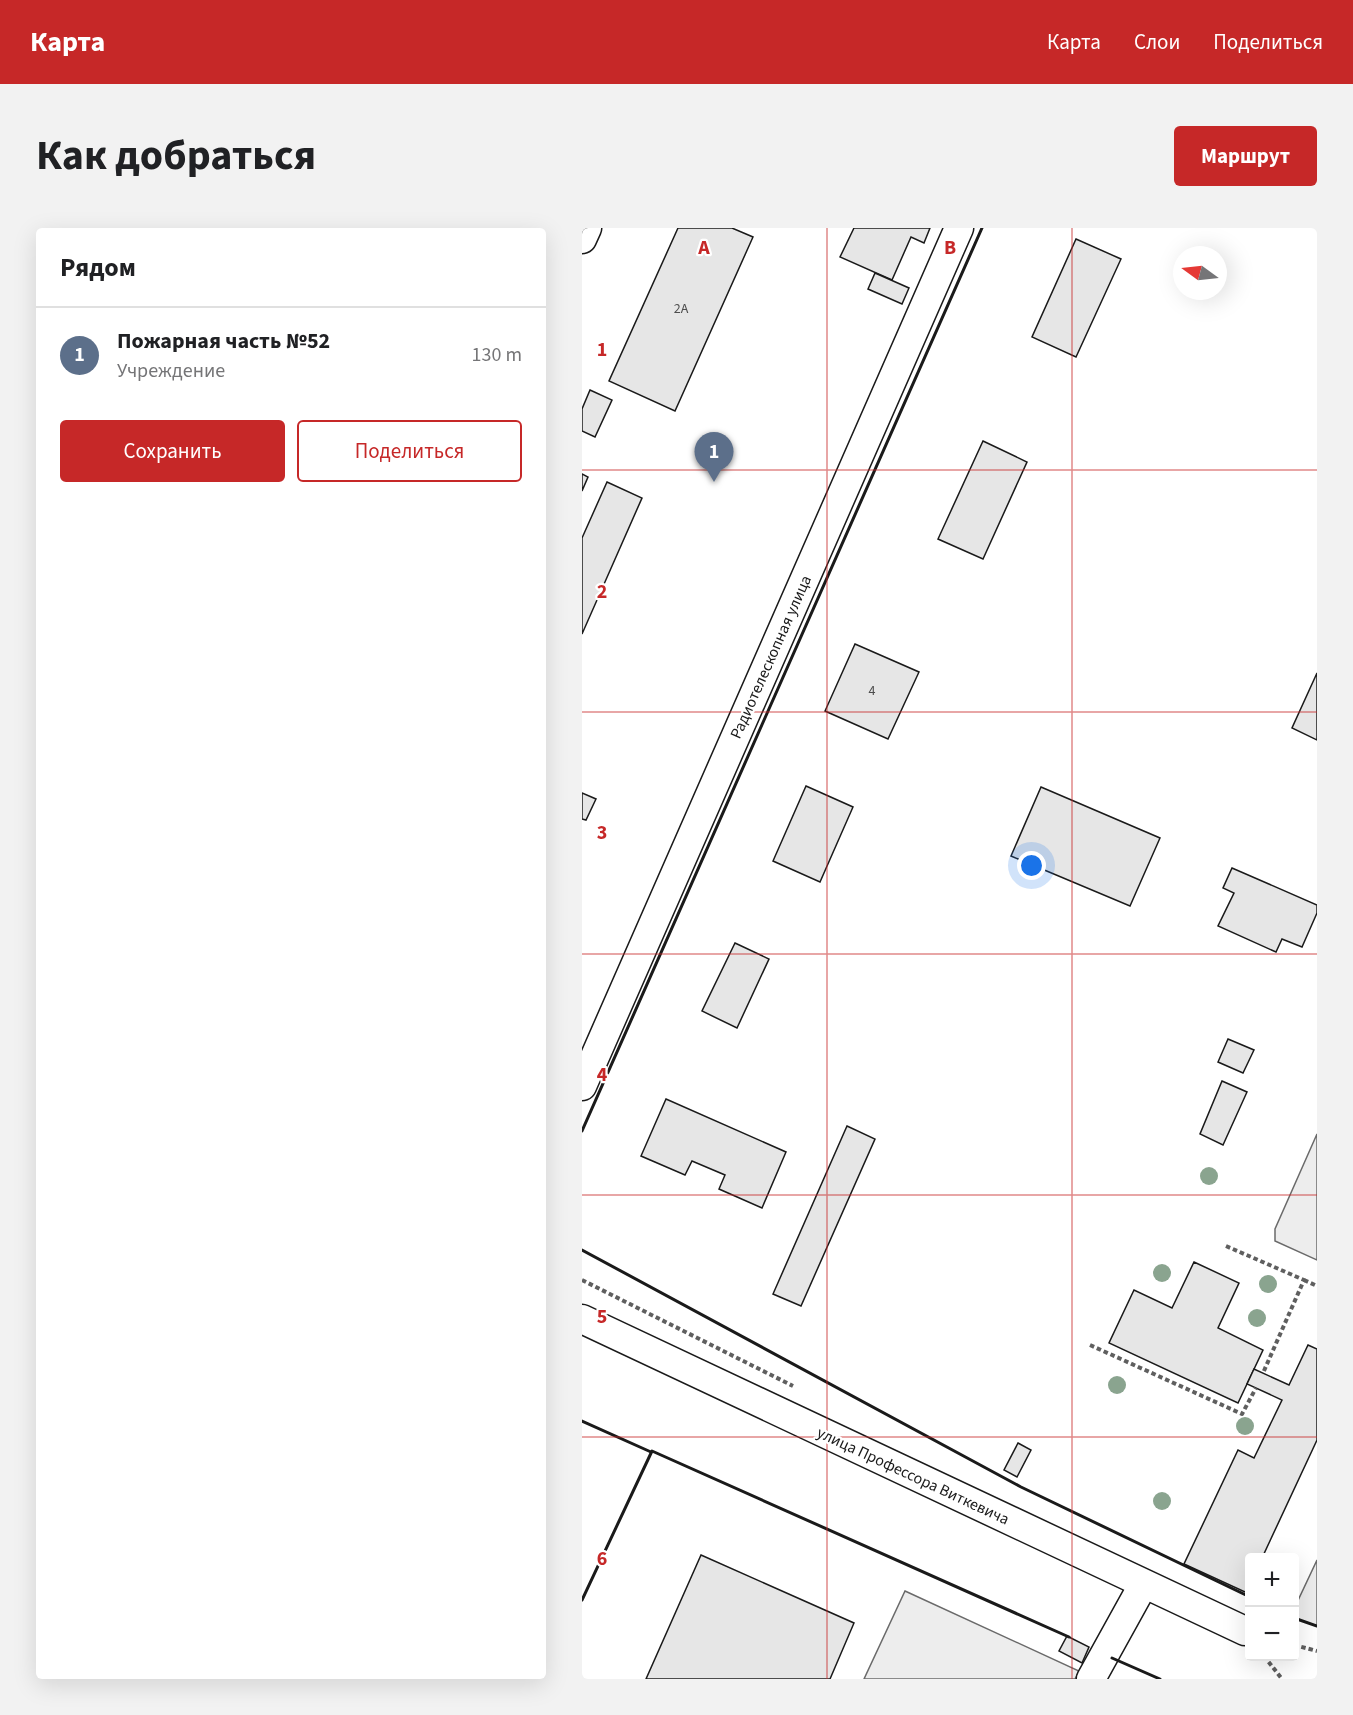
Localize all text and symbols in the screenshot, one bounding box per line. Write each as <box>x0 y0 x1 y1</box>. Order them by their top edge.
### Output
text: Карта <box>30 22 105 62</box>
text: Карта <box>1047 27 1101 57</box>
text: Слои <box>1134 27 1180 57</box>
text: Поделиться <box>1213 27 1323 57</box>
text: Как добраться <box>36 126 316 186</box>
button: Маршрут <box>1174 126 1317 186</box>
text: A <box>697 234 710 262</box>
text: B <box>944 234 956 262</box>
north arrow <box>1173 246 1227 300</box>
text: Рядом <box>60 249 136 286</box>
house number: 2А <box>674 299 689 319</box>
text: Пожарная часть №52 <box>117 325 330 357</box>
text: 1 <box>597 336 607 364</box>
text: 1 <box>74 341 85 369</box>
text: 130 m <box>472 341 522 369</box>
text: Учреждение <box>117 357 225 385</box>
button: Сохранить <box>60 420 285 482</box>
button: Поделиться <box>297 420 522 482</box>
pin: 1 <box>694 432 734 482</box>
street label: Радиотелескопная улица <box>725 572 817 742</box>
text: 2 <box>597 578 607 606</box>
house number: 4 <box>869 681 876 701</box>
text: 3 <box>597 819 607 847</box>
your location <box>1017 851 1046 880</box>
text: 4 <box>597 1061 608 1089</box>
text: 5 <box>597 1303 607 1331</box>
street label: улица Профессора Виткевича <box>813 1422 1013 1530</box>
text: 6 <box>597 1545 607 1573</box>
map controls <box>1245 1553 1299 1661</box>
button: + <box>1245 1553 1299 1607</box>
button: − <box>1245 1607 1299 1661</box>

